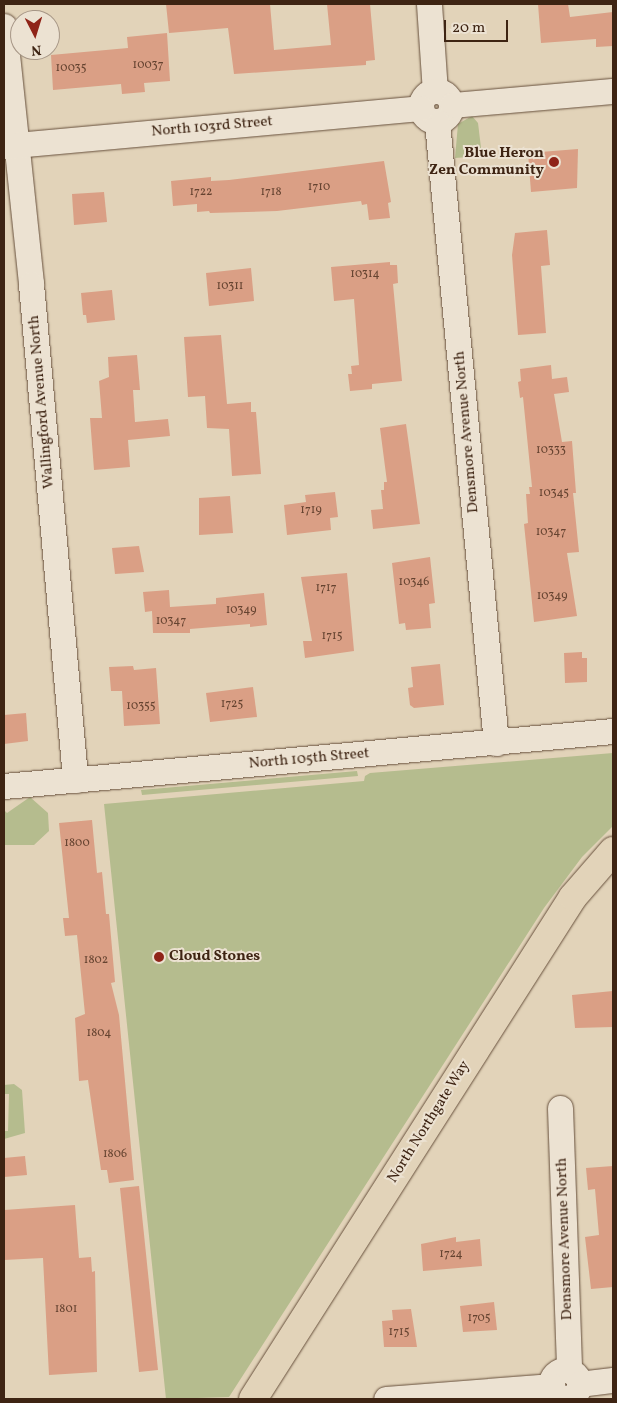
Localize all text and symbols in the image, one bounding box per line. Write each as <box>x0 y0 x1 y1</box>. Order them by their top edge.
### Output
north arrow <box>10 10 60 60</box>
scale bar <box>447 10 511 42</box>
text: 20 m <box>452 18 485 39</box>
text: N <box>30 40 42 59</box>
house number: 10037 <box>133 59 163 73</box>
house number: 10035 <box>56 62 86 76</box>
street label: North 103rd Street <box>151 113 273 141</box>
place label: Blue Heron Zen Community <box>429 144 544 179</box>
marker: Blue Heron Zen Community <box>548 156 560 168</box>
house number: 1710 <box>308 181 330 195</box>
house number: 1722 <box>189 186 213 200</box>
house number: 1718 <box>260 186 282 200</box>
house number: 10314 <box>350 268 380 282</box>
house number: 10311 <box>216 280 244 294</box>
street label: Wallingford Avenue North <box>25 315 59 489</box>
street label: Densmore Avenue North <box>451 350 483 514</box>
house number: 10333 <box>536 444 566 458</box>
house number: 10345 <box>539 487 569 501</box>
house number: 1719 <box>300 504 322 518</box>
house number: 10347 <box>536 526 566 540</box>
house number: 10346 <box>399 576 429 590</box>
house number: 1717 <box>316 582 336 596</box>
house number: 10349 <box>537 590 567 604</box>
house number: 10349 <box>226 604 256 618</box>
house number: 10347 <box>156 615 186 629</box>
house number: 1715 <box>322 630 342 644</box>
house number: 1725 <box>221 698 243 712</box>
house number: 10355 <box>126 700 156 714</box>
street label: North 105th Street <box>248 745 370 773</box>
house number: 1800 <box>64 837 90 851</box>
place label: Cloud Stones <box>169 948 260 966</box>
marker: Cloud Stones <box>153 951 165 963</box>
house number: 1802 <box>84 954 108 968</box>
house number: 1804 <box>87 1027 111 1041</box>
street label: North Northgate Way <box>384 1057 474 1187</box>
house number: 1806 <box>103 1148 127 1162</box>
street label: Densmore Avenue North <box>553 1157 577 1321</box>
house number: 1724 <box>439 1248 463 1262</box>
house number: 1801 <box>55 1303 77 1317</box>
house number: 1705 <box>468 1312 490 1326</box>
house number: 1715 <box>389 1326 409 1340</box>

